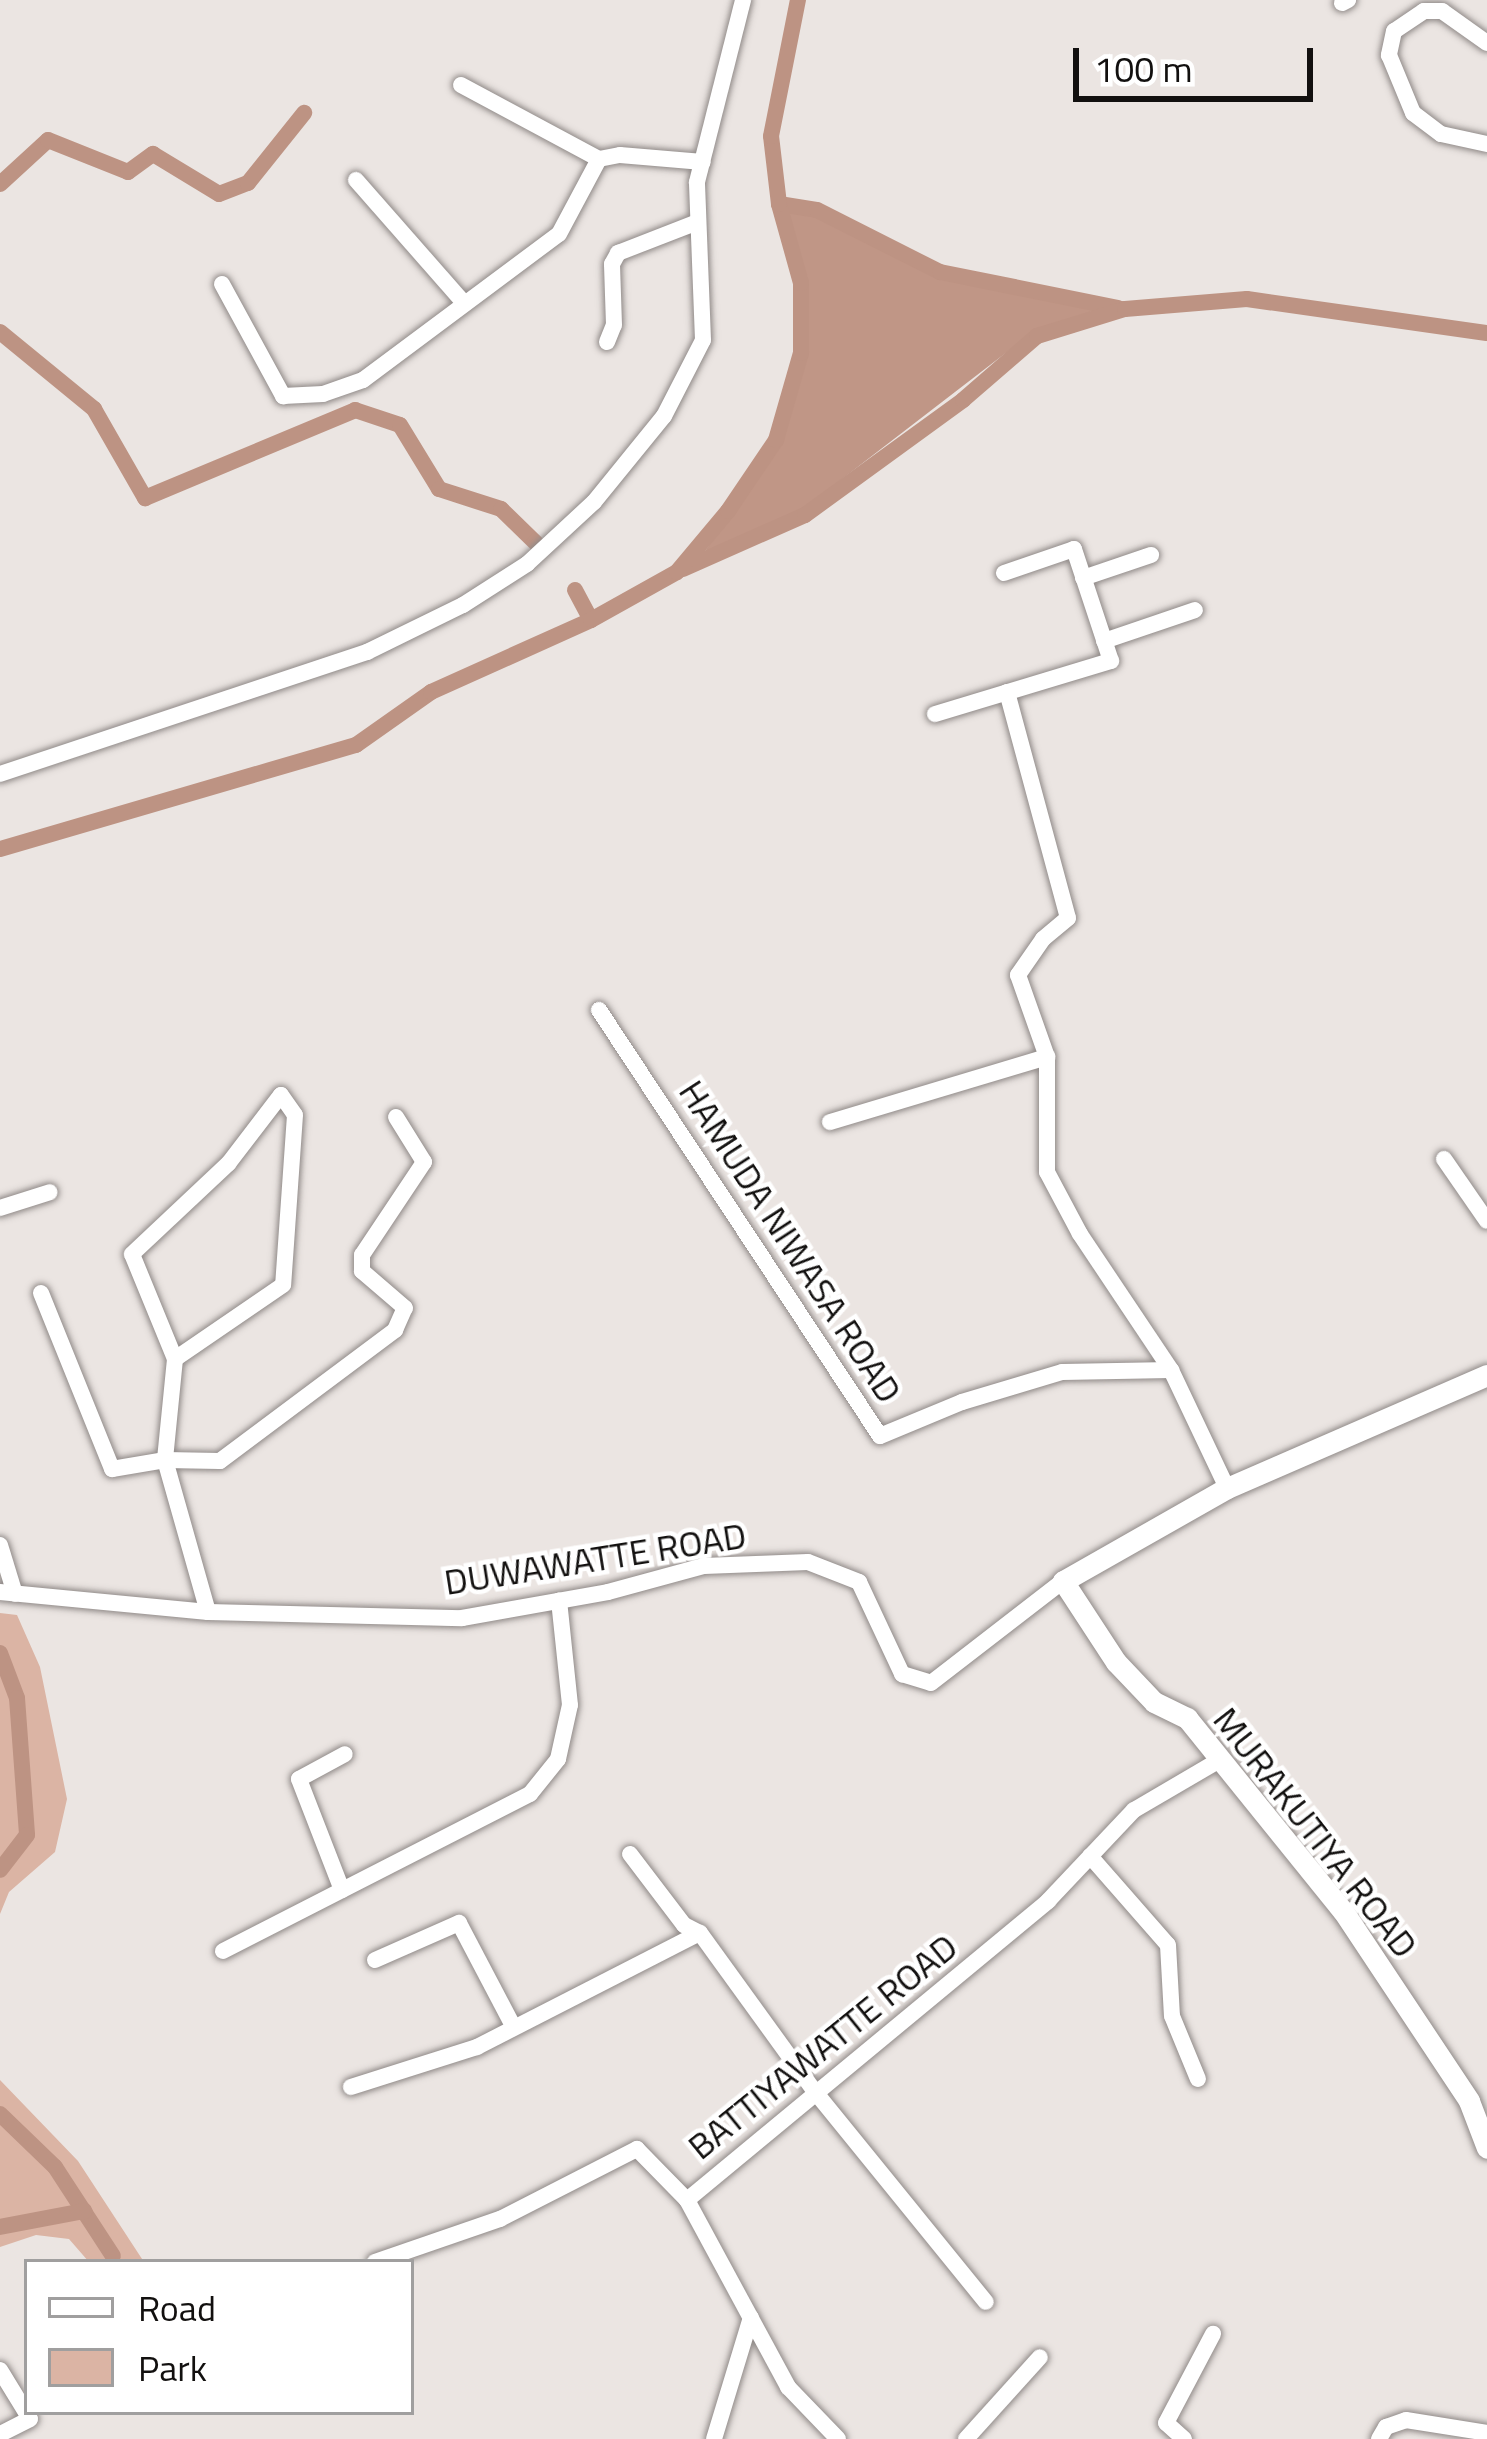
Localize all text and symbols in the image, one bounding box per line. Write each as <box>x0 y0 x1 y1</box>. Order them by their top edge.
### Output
scale bar <box>1079 24 1319 98</box>
text: 100 m <box>1094 41 1193 96</box>
street label: HAMUDA NIWASA ROAD <box>671 1072 911 1410</box>
street label: DUWAWATTE ROAD <box>441 1513 749 1603</box>
street label: MURAKUTIYA ROAD <box>1205 1698 1427 1966</box>
street label: BATTIYAWATTE ROAD <box>679 1924 965 2168</box>
legend <box>24 2259 414 2415</box>
text: Road <box>138 2280 216 2335</box>
text: Park <box>138 2340 207 2395</box>

